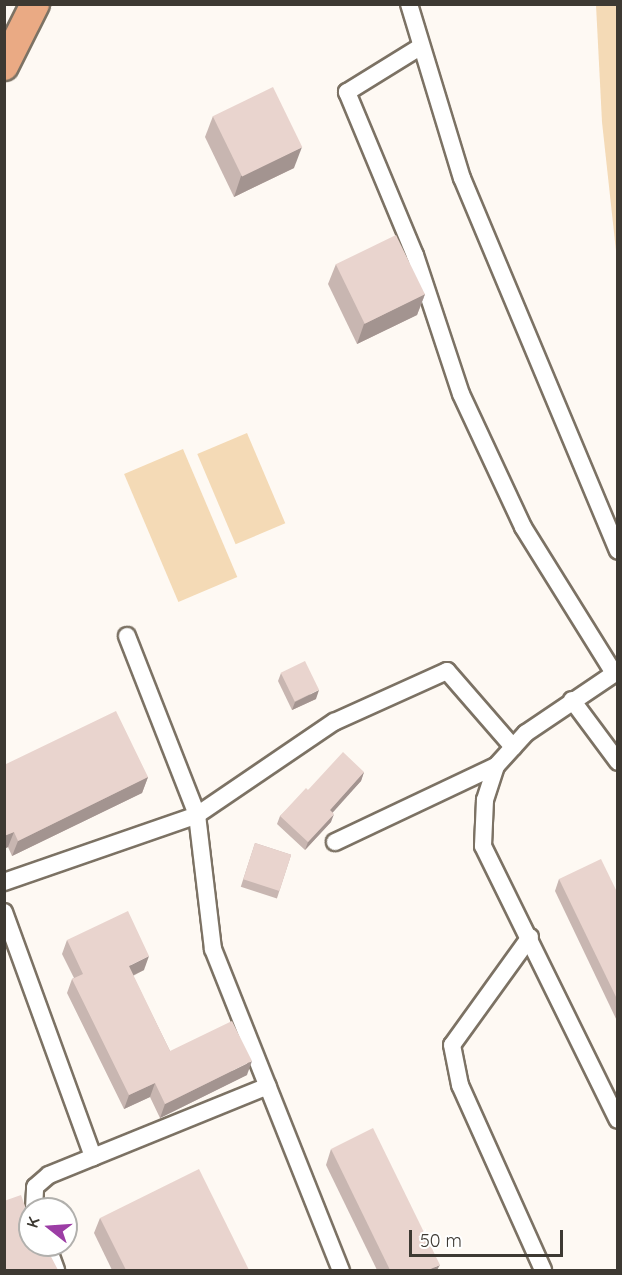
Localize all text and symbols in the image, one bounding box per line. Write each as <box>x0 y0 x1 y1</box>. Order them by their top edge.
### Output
north arrow <box>18 1197 78 1257</box>
text: K <box>22 1214 44 1230</box>
scale bar <box>412 1218 566 1256</box>
text: 50 m <box>420 1229 462 1252</box>

